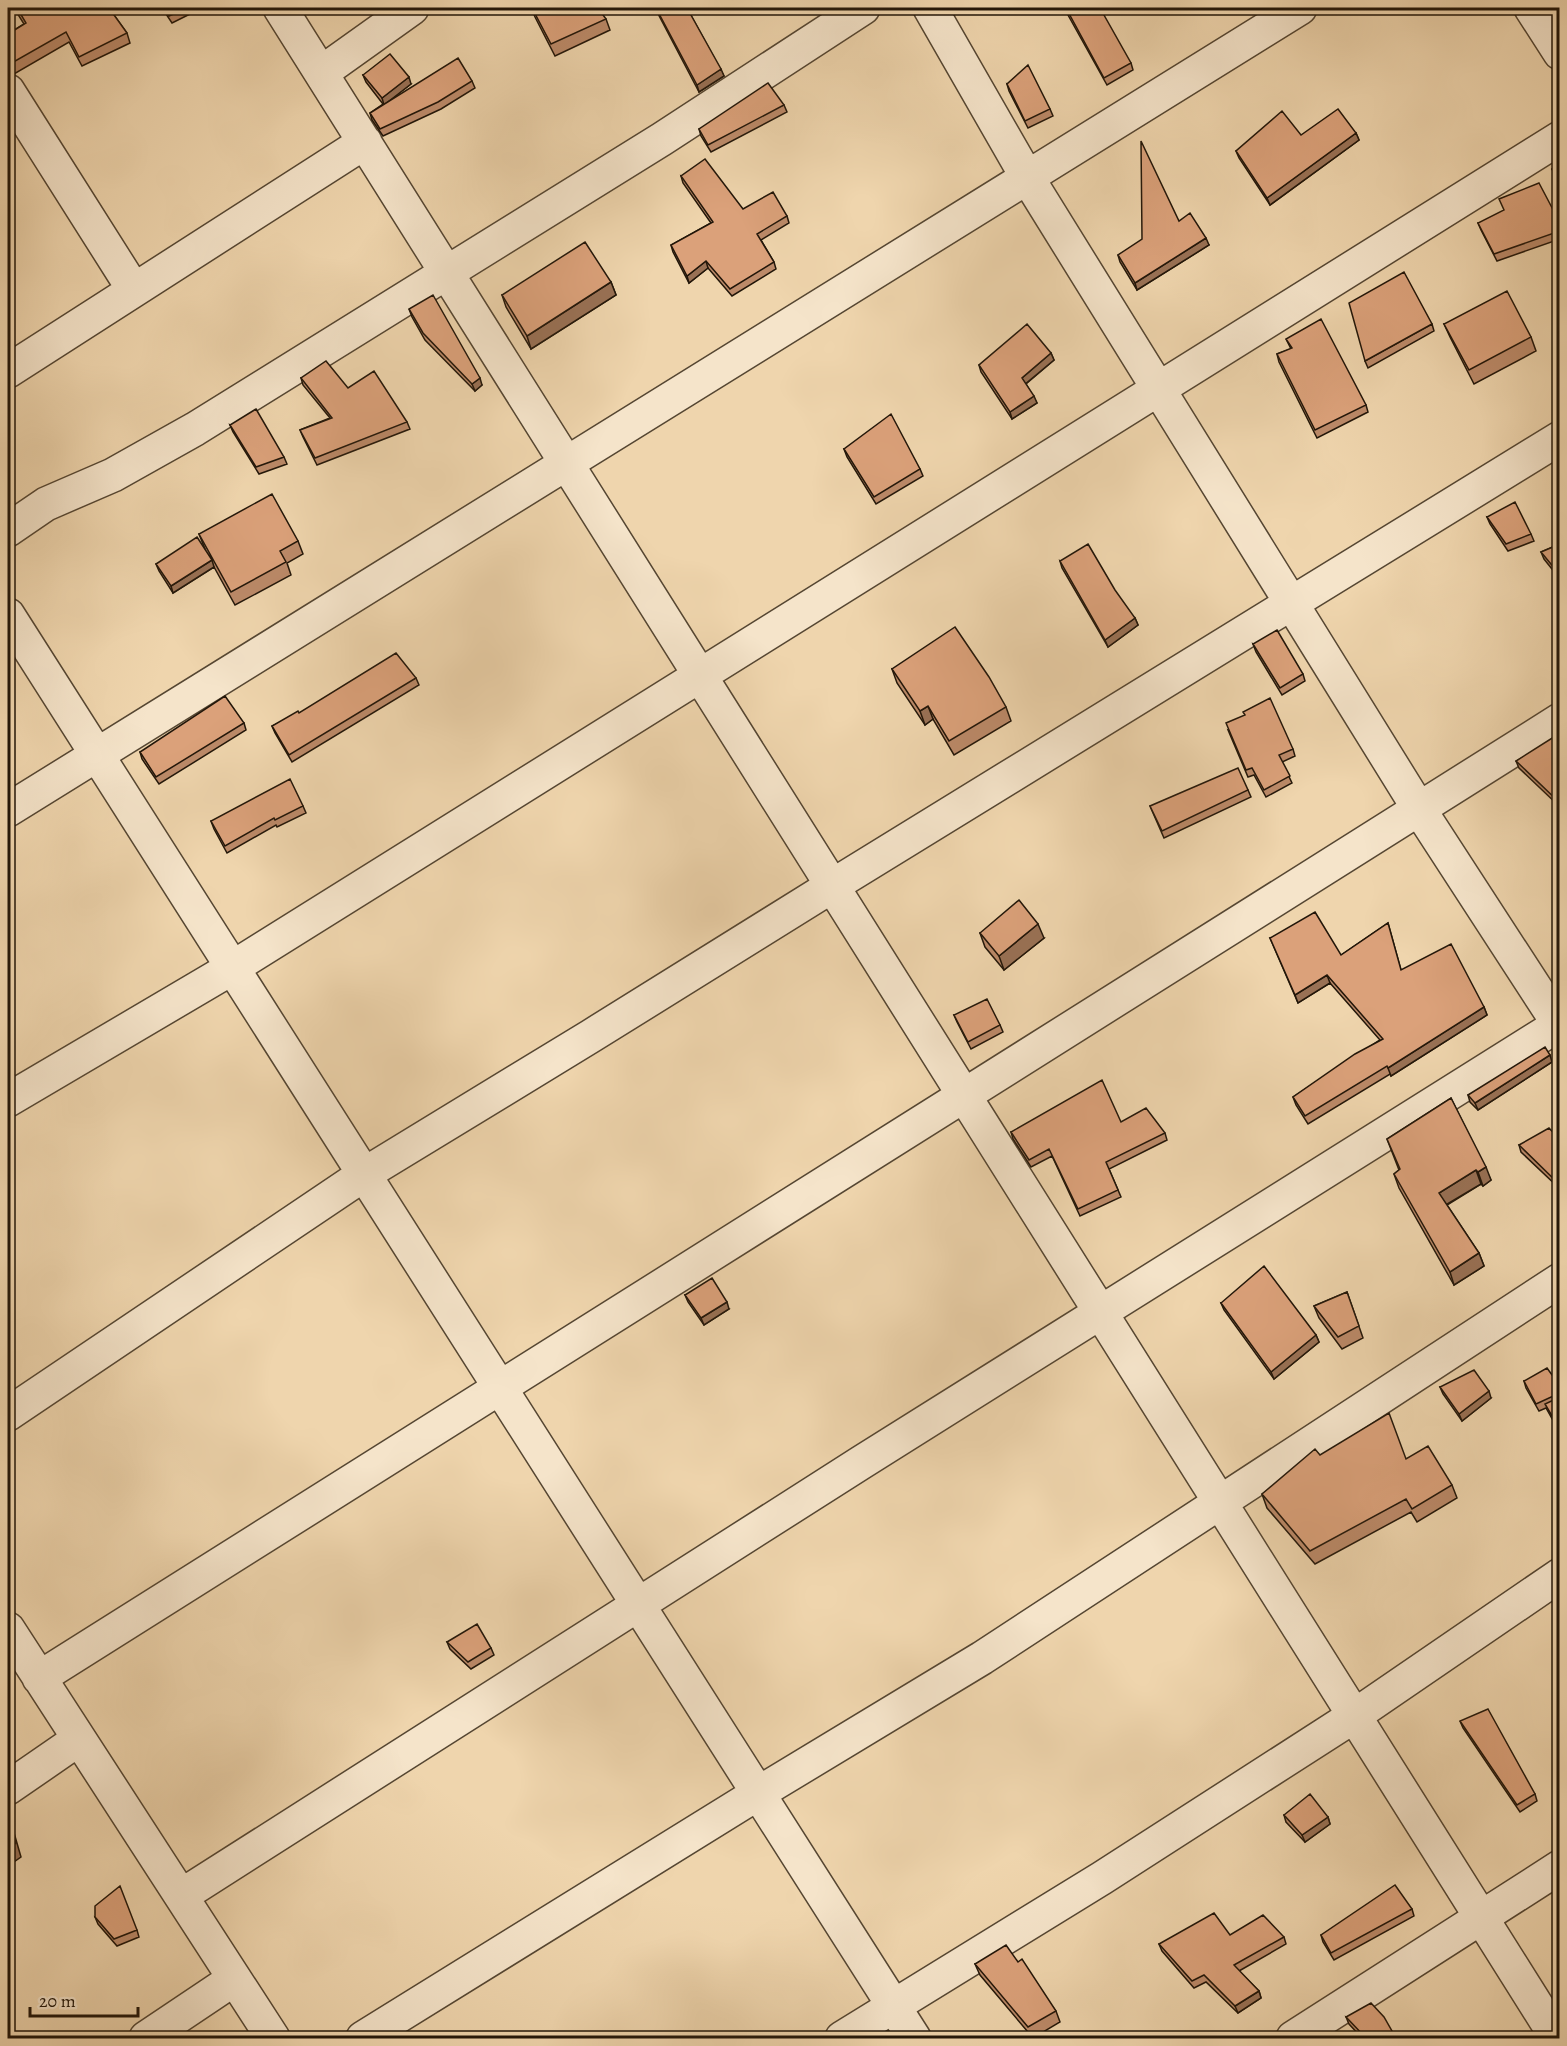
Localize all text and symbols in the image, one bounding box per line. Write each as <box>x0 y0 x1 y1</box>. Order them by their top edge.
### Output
scale bar <box>30 1980 138 2018</box>
text: 20 m <box>39 1989 76 2013</box>

